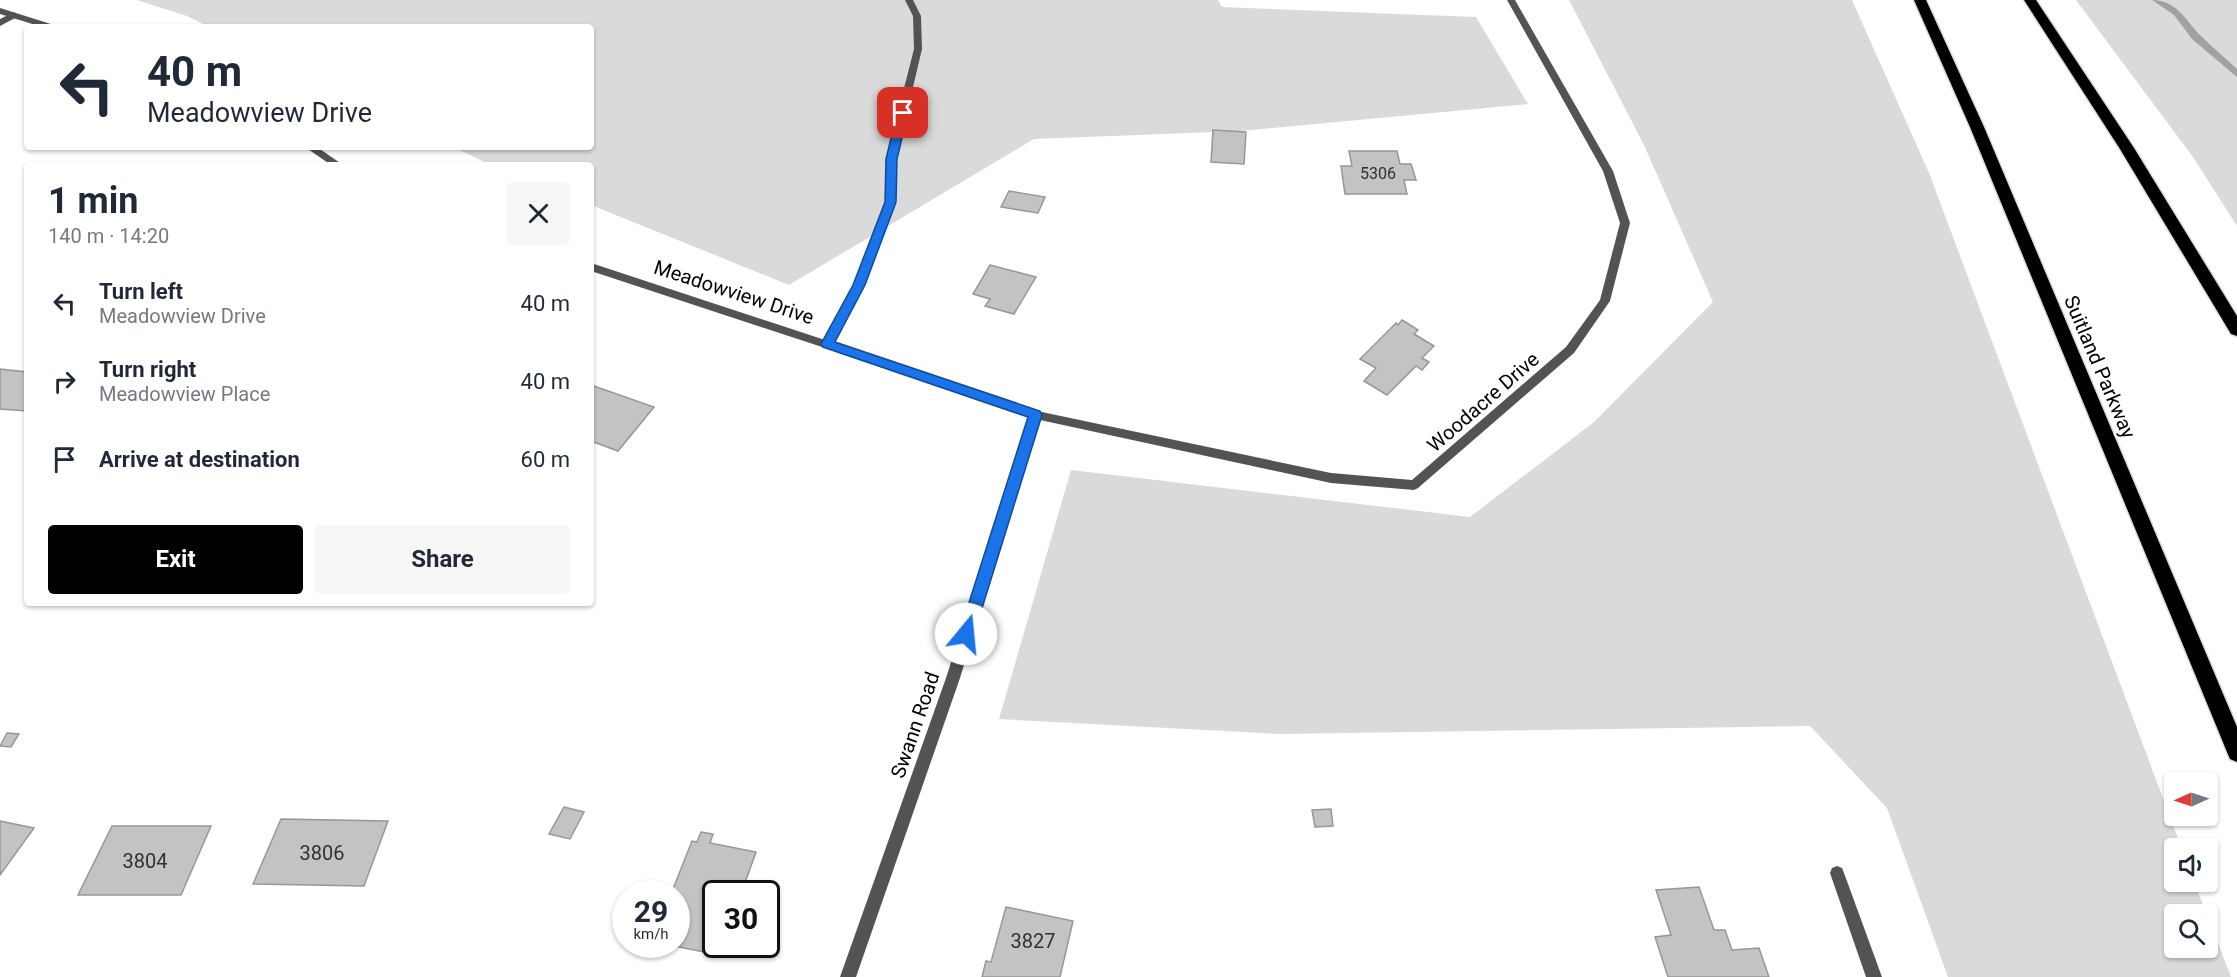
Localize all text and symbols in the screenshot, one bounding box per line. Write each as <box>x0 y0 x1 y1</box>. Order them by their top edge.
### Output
text: 40 m <box>147 47 242 96</box>
icon: left <box>48 48 126 126</box>
pin <box>877 87 928 138</box>
icon: arrive <box>886 96 919 129</box>
text: Meadowview Drive <box>147 97 372 129</box>
house number: 5306 <box>1360 164 1396 183</box>
text: 1 min <box>48 180 139 222</box>
button: close <box>507 182 570 245</box>
text: 140 m · 14:20 <box>48 224 169 248</box>
street label: Meadowview Drive <box>651 255 817 329</box>
text: Turn left <box>99 279 183 304</box>
icon: left <box>48 287 81 320</box>
text: 40 m <box>521 291 570 316</box>
street label: Suitland Parkway <box>2059 292 2141 443</box>
text: Meadowview Drive <box>99 304 266 328</box>
street label: Woodacre Drive <box>1422 347 1544 457</box>
text: Turn right <box>99 357 196 382</box>
icon: right <box>48 365 81 398</box>
text: 40 m <box>521 369 570 394</box>
text: Meadowview Place <box>99 382 270 406</box>
icon: arrive <box>48 443 81 476</box>
text: Arrive at destination <box>99 447 300 472</box>
text: 60 m <box>521 447 570 472</box>
button: Exit <box>48 525 303 594</box>
button: Share <box>315 525 570 594</box>
position arrow <box>934 602 998 666</box>
street label: Swann Road <box>886 669 944 781</box>
north arrow <box>2164 772 2218 826</box>
map controls <box>2164 772 2218 958</box>
button: sound <box>2164 838 2218 892</box>
house number: 3806 <box>300 841 344 865</box>
house number: 3804 <box>123 849 167 873</box>
speed limit sign: 30 <box>702 880 780 958</box>
text: 29 <box>634 894 668 929</box>
button: search <box>2164 904 2218 958</box>
text: km/h <box>633 925 669 943</box>
house number: 3827 <box>1011 929 1055 953</box>

